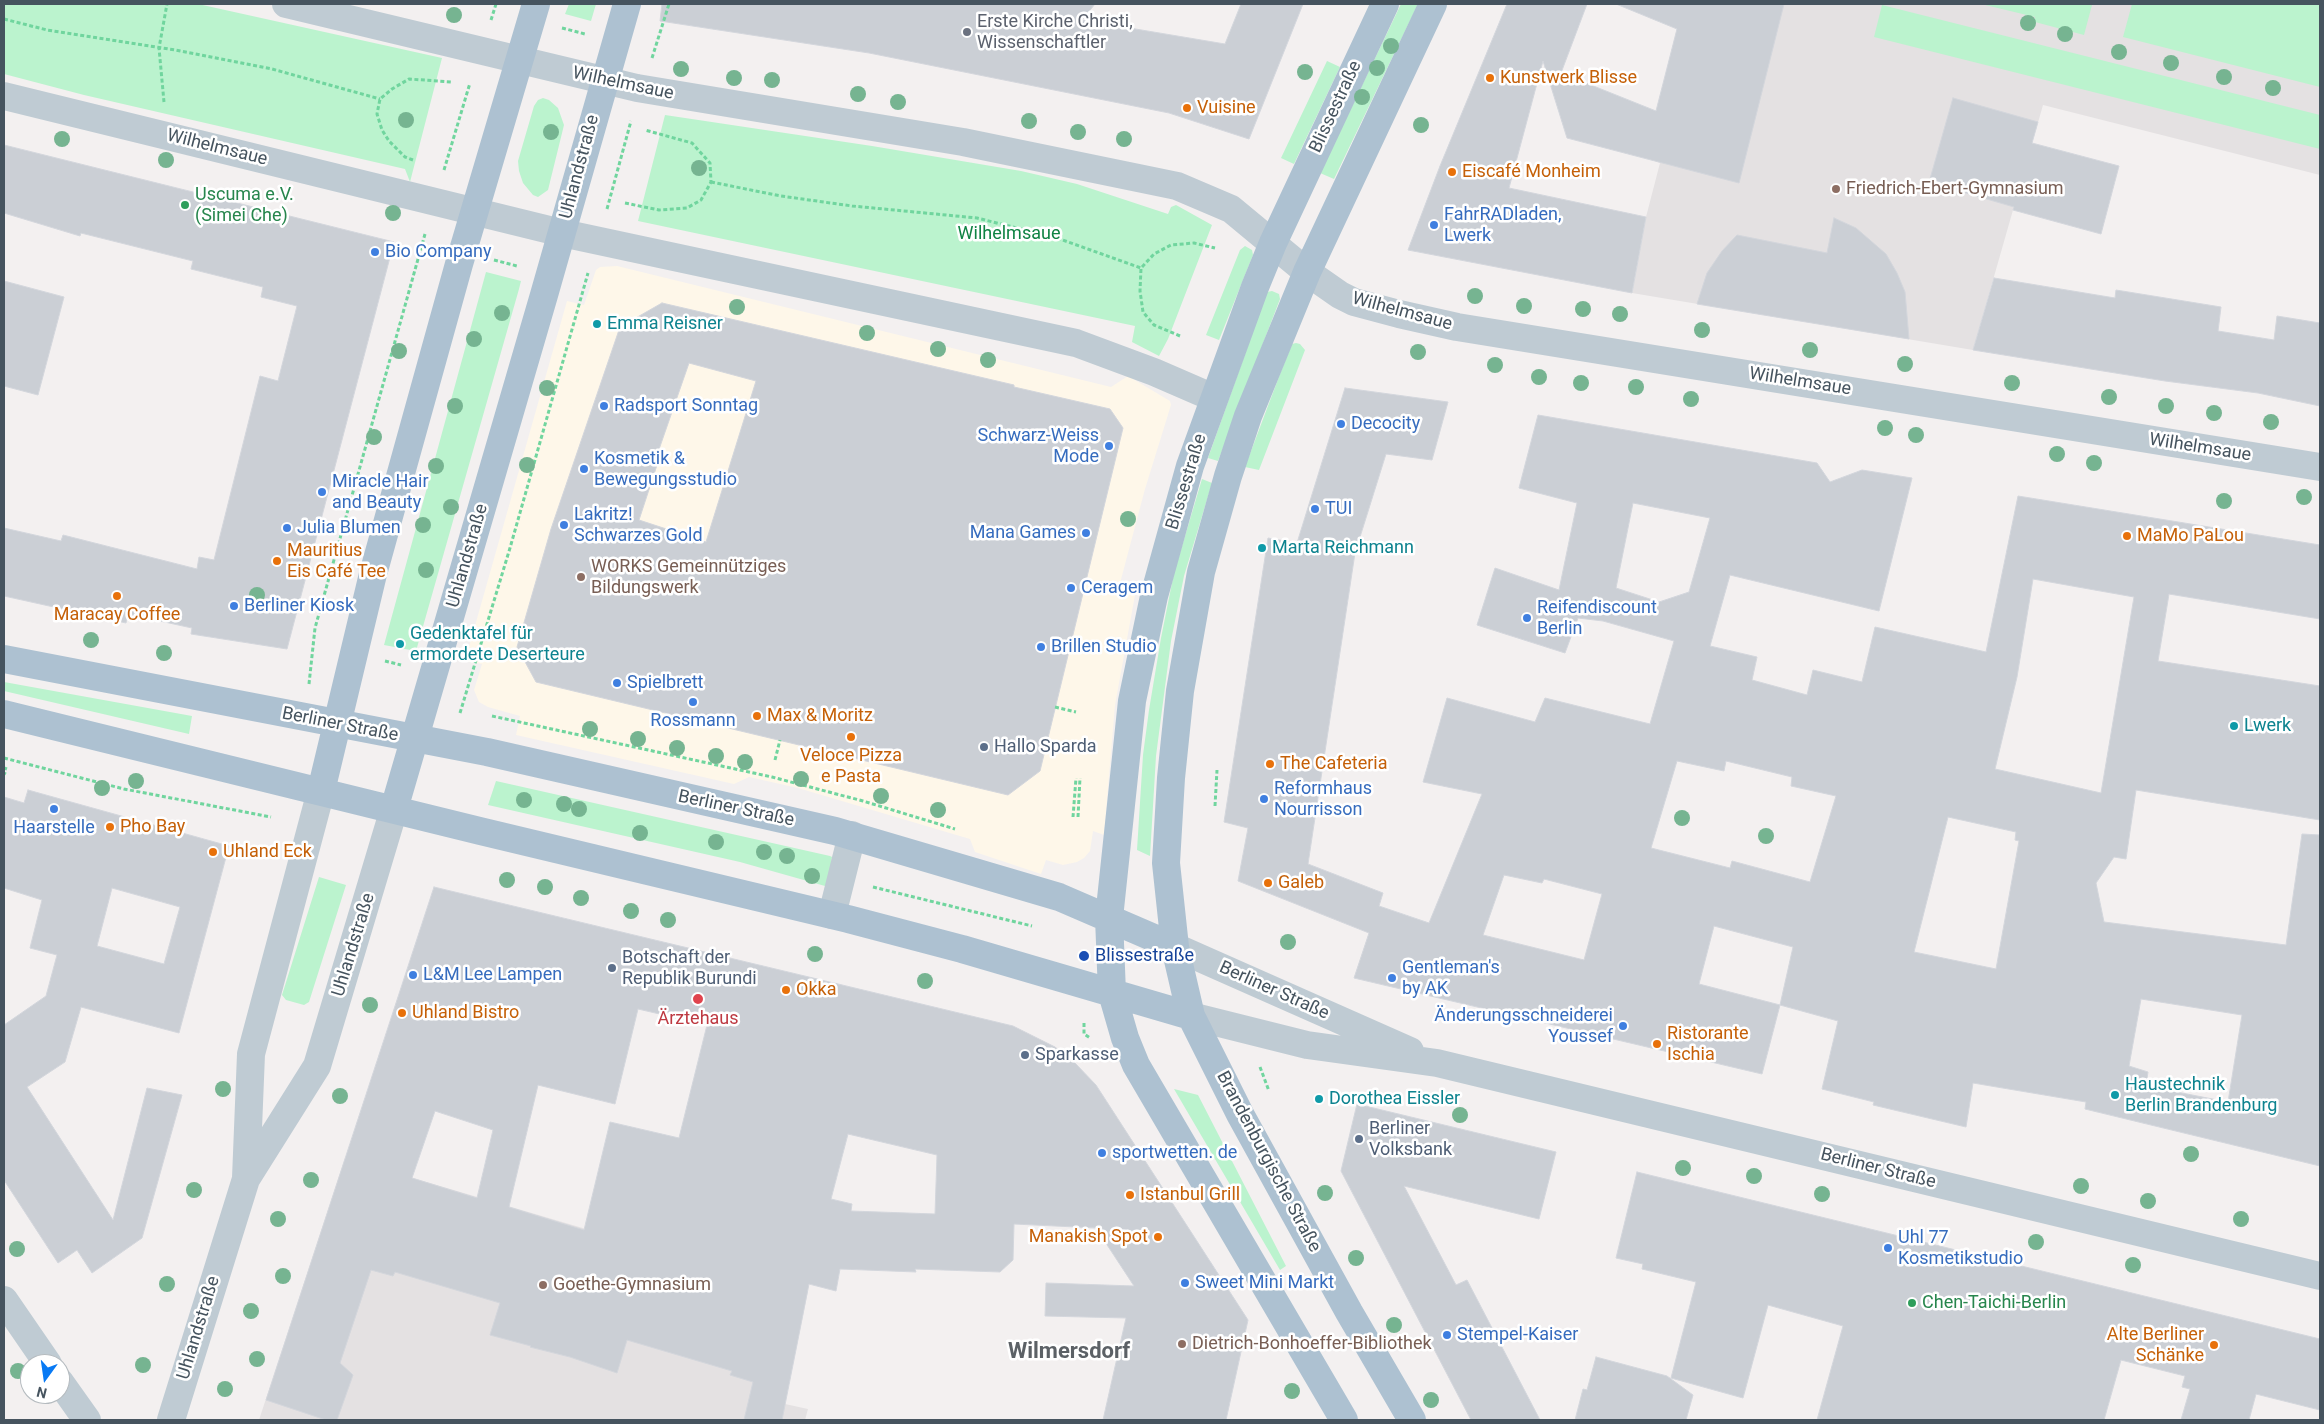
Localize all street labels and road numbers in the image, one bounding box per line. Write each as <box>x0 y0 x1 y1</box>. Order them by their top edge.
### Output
street label: Blissestraße <box>1305 58 1367 156</box>
street label: Wilhelmsaue <box>570 63 676 105</box>
street label: Uhlandstraße <box>556 113 604 221</box>
street label: Wilhelmsaue <box>164 125 270 171</box>
street label: Wilhelmsaue <box>1350 288 1454 336</box>
street label: Wilhelmsaue <box>1747 363 1853 401</box>
street label: Wilhelmsaue <box>2147 429 2253 467</box>
street label: Blissestraße <box>1162 431 1212 533</box>
street label: Uhlandstraße <box>443 502 493 610</box>
street label: Berliner Straße <box>280 703 400 747</box>
street label: Berliner Straße <box>676 786 796 832</box>
street label: Uhlandstraße <box>328 891 380 999</box>
street label: Berliner Straße <box>1216 957 1332 1025</box>
street label: Brandenburgische Straße <box>1211 1068 1325 1256</box>
street label: Berliner Straße <box>1818 1144 1938 1194</box>
street label: Uhlandstraße <box>173 1274 225 1382</box>

